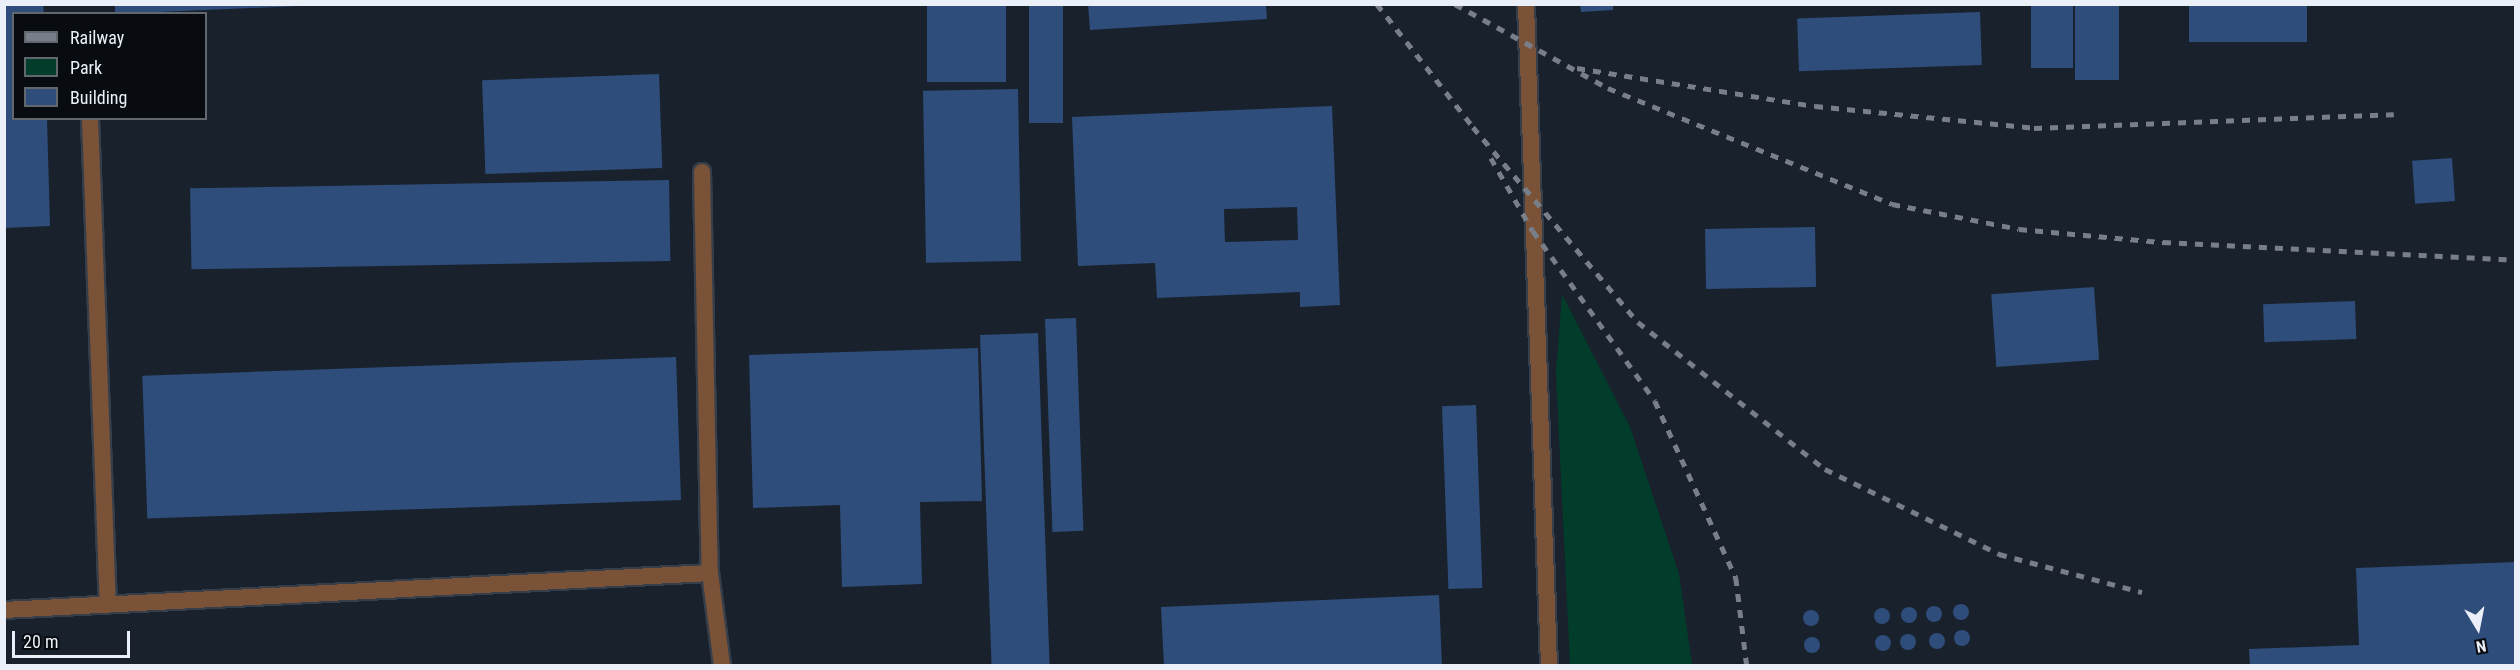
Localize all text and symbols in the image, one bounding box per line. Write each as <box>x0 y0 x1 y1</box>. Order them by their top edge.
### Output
legend <box>12 12 207 120</box>
text: Railway <box>70 27 124 48</box>
text: Park <box>70 57 102 78</box>
text: Building <box>70 87 127 108</box>
north arrow <box>2448 598 2508 658</box>
scale bar <box>15 619 134 657</box>
text: 20 m <box>23 631 58 652</box>
text: N <box>2475 636 2488 656</box>

